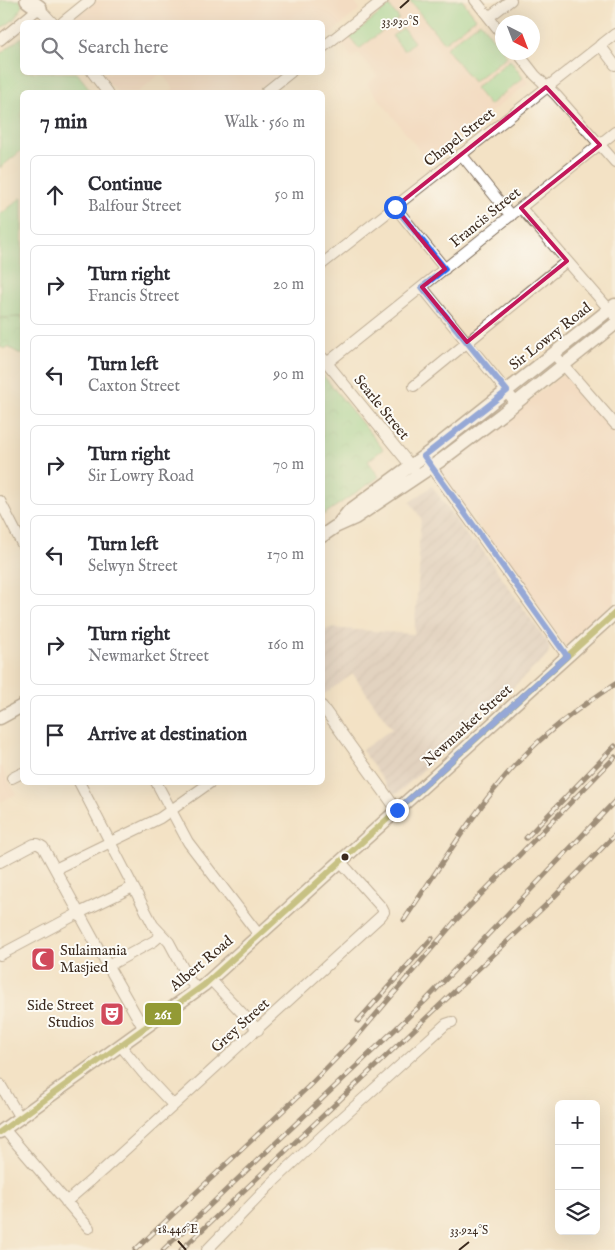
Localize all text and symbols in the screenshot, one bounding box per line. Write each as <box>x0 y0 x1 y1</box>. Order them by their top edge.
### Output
text: 33.930°S <box>381 14 419 29</box>
north arrow <box>495 15 540 60</box>
search box <box>20 20 325 75</box>
icon: search <box>38 34 66 62</box>
text: Search here <box>78 36 169 60</box>
street label: Chapel Street <box>420 104 499 171</box>
text: 7 min <box>40 109 87 136</box>
text: Walk · 560 m <box>224 113 305 133</box>
text: Continue <box>88 173 162 197</box>
icon: ahead <box>41 181 69 209</box>
street label: Francis Street <box>446 183 525 252</box>
text: 50 m <box>275 185 304 205</box>
route start <box>384 196 407 219</box>
text: Balfour Street <box>88 197 182 217</box>
text: Turn right <box>88 263 170 287</box>
icon: right <box>41 271 69 299</box>
text: 20 m <box>273 275 304 295</box>
text: Francis Street <box>88 287 179 307</box>
street label: Sir Lowry Road <box>505 298 596 374</box>
text: Turn left <box>88 353 159 377</box>
icon: left <box>41 361 69 389</box>
text: 90 m <box>273 365 304 385</box>
street label: Searle Street <box>350 371 414 444</box>
text: Caxton Street <box>88 377 180 397</box>
text: Turn right <box>88 443 170 467</box>
icon: right <box>41 451 69 479</box>
text: 70 m <box>273 455 304 475</box>
text: Sir Lowry Road <box>88 467 194 487</box>
text: Turn left <box>88 533 159 557</box>
icon: left <box>41 541 69 569</box>
text: 170 m <box>267 545 304 565</box>
text: Selwyn Street <box>88 557 178 577</box>
text: Turn right <box>88 623 170 647</box>
icon: right <box>41 631 69 659</box>
text: 160 m <box>268 635 304 655</box>
text: Newmarket Street <box>88 647 209 667</box>
street label: Newmarket Street <box>419 680 516 770</box>
icon: arrive <box>41 721 69 749</box>
text: Arrive at destination <box>88 723 247 747</box>
route end <box>386 799 409 822</box>
unlabelled marker <box>340 852 350 862</box>
street label: Albert Road <box>165 931 238 996</box>
place label: Sulaimania Masjied <box>60 941 127 977</box>
mosque icon: Sulaimania Masjied <box>30 946 56 972</box>
street label: Grey Street <box>207 994 274 1057</box>
place label: Side Street Studios <box>27 996 94 1032</box>
theatre icon: Side Street Studios <box>99 1001 125 1027</box>
line badge: 261 <box>144 1002 182 1026</box>
text: 261 <box>154 1006 172 1024</box>
map controls <box>555 1100 600 1235</box>
button: + <box>555 1100 600 1145</box>
button: − <box>555 1145 600 1190</box>
button: layers <box>555 1190 600 1235</box>
text: 18.446°E <box>158 1222 198 1237</box>
text: 33.924°S <box>450 1223 488 1238</box>

